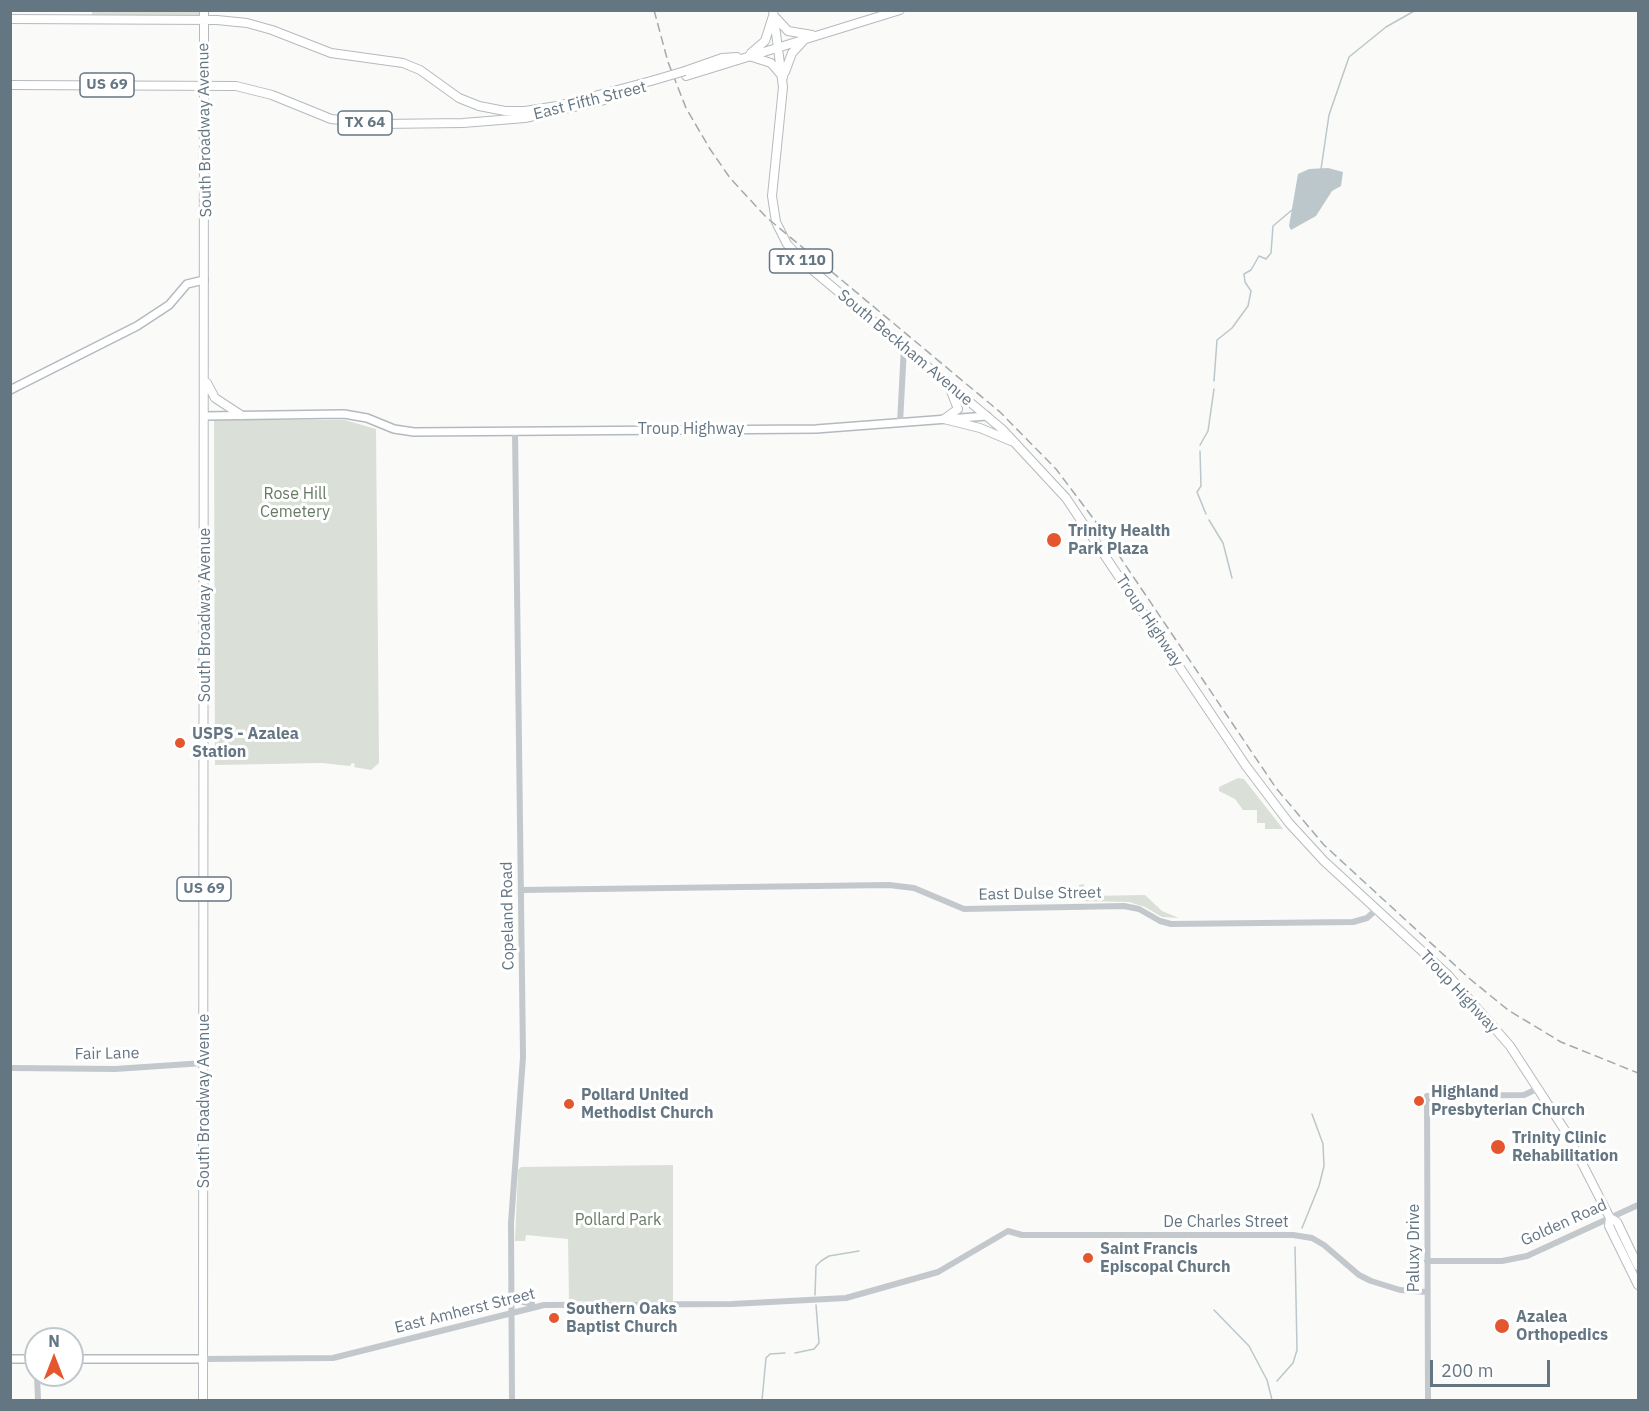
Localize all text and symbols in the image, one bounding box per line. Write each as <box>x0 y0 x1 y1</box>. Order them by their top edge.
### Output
street label: South Broadway Avenue <box>194 43 216 217</box>
road number: US 69 <box>80 73 134 97</box>
street label: East Fifth Street <box>532 78 648 124</box>
road number: TX 64 <box>338 111 392 135</box>
road number: TX 110 <box>770 249 832 273</box>
street label: South Beckham Avenue <box>834 286 976 410</box>
street label: Troup Highway <box>638 419 744 439</box>
park label: Rose Hill Cemetery <box>260 484 330 522</box>
place label: Trinity Health Park Plaza <box>1068 521 1170 559</box>
street label: South Broadway Avenue <box>195 528 215 702</box>
marker: Trinity Health Park Plaza <box>1045 531 1063 549</box>
street label: Troup Highway <box>1111 571 1187 671</box>
place label: USPS - Azalea Station <box>192 724 299 762</box>
marker: USPS - Azalea Station <box>173 736 187 750</box>
street label: Copeland Road <box>497 861 519 971</box>
road number: US 69 <box>177 877 231 901</box>
street label: East Dulse Street <box>978 883 1102 905</box>
street label: Troup Highway <box>1416 946 1502 1038</box>
street label: South Broadway Avenue <box>194 1014 214 1188</box>
street label: Fair Lane <box>74 1044 140 1064</box>
place label: Highland Presbyterian Church <box>1431 1082 1585 1120</box>
place label: Pollard United Methodist Church <box>581 1085 714 1123</box>
marker: Highland Presbyterian Church <box>1412 1094 1426 1108</box>
marker: Pollard United Methodist Church <box>562 1097 576 1111</box>
place label: Trinity Clinic Rehabilitation <box>1512 1128 1618 1166</box>
marker: Trinity Clinic Rehabilitation <box>1489 1138 1507 1156</box>
street label: Golden Road <box>1518 1195 1610 1251</box>
street label: Paluxy Drive <box>1404 1204 1424 1292</box>
park label: Pollard Park <box>575 1210 661 1230</box>
street label: De Charles Street <box>1163 1212 1289 1232</box>
place label: Saint Francis Episcopal Church <box>1100 1239 1230 1277</box>
marker: Saint Francis Episcopal Church <box>1081 1251 1095 1265</box>
street label: East Amherst Street <box>393 1284 537 1338</box>
place label: Southern Oaks Baptist Church <box>566 1299 678 1337</box>
place label: Azalea Orthopedics <box>1516 1307 1608 1345</box>
marker: Southern Oaks Baptist Church <box>547 1311 561 1325</box>
marker: Azalea Orthopedics <box>1493 1317 1511 1335</box>
north arrow <box>24 1327 84 1387</box>
text: N <box>48 1331 60 1351</box>
scale bar <box>1433 1348 1553 1386</box>
text: 200 m <box>1441 1359 1493 1382</box>

